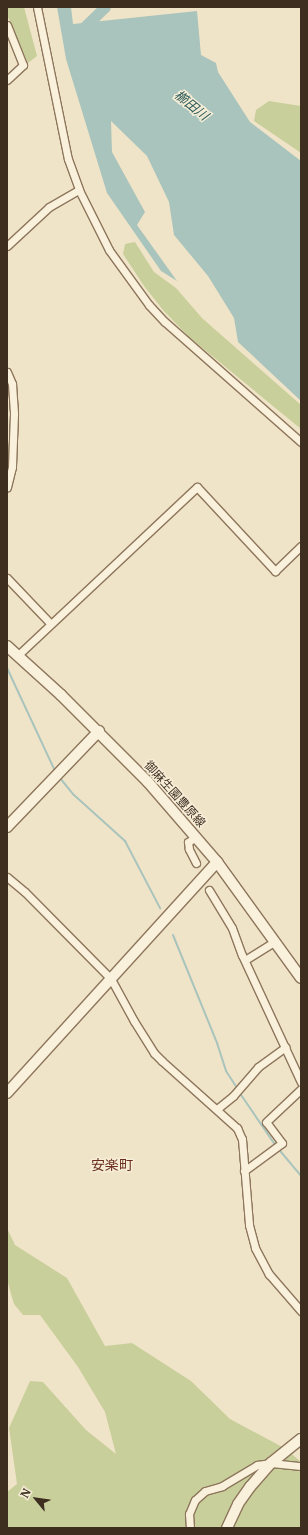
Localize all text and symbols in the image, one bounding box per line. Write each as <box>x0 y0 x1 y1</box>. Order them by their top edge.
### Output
water label: 櫛田川 <box>171 88 211 124</box>
street label: 御麻生園豊原線 <box>142 758 208 830</box>
district label: 安楽町 <box>91 1157 133 1173</box>
north arrow <box>16 1479 56 1519</box>
text: N <box>17 1486 34 1500</box>

